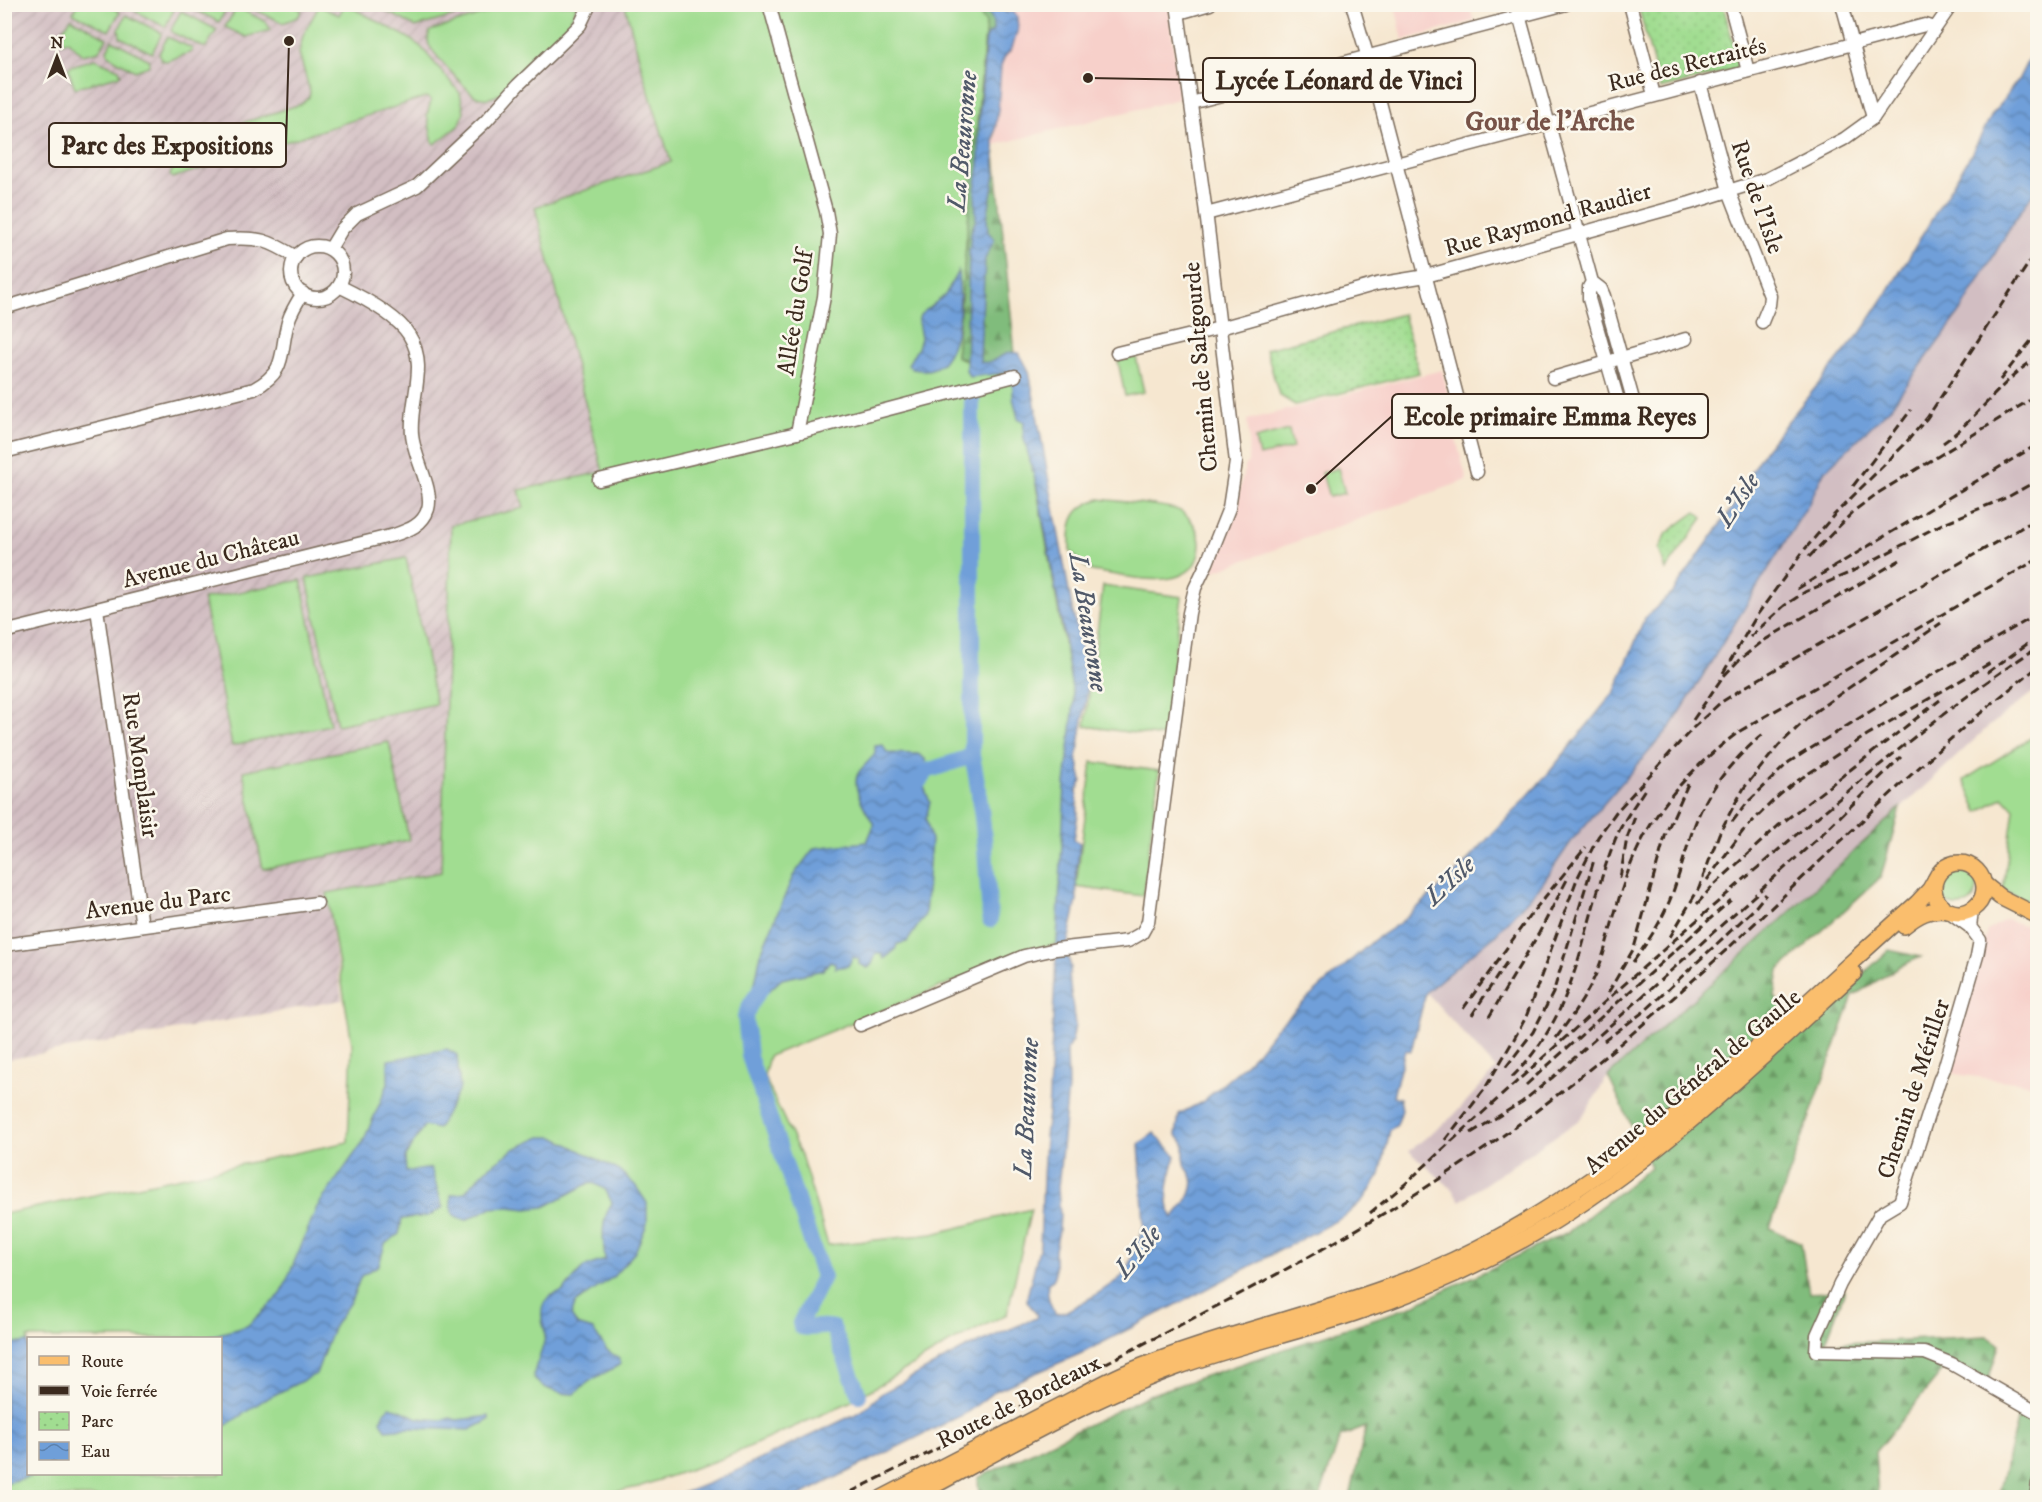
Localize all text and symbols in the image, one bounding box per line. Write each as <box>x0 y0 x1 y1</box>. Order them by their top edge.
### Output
north arrow <box>27 27 87 87</box>
street label: Rue des Retraités <box>1605 31 1769 99</box>
text: N <box>50 33 64 53</box>
callout: Lycée Léonard de Vinci <box>1203 58 1475 102</box>
text: Lycée Léonard de Vinci <box>1215 65 1463 98</box>
water label: La Beauronne <box>940 69 986 214</box>
district label: Gour de l'Arche <box>1465 105 1635 139</box>
callout: Parc des Expositions <box>49 123 286 167</box>
text: Parc des Expositions <box>61 130 274 163</box>
street label: Rue de l'Isle <box>1724 136 1790 258</box>
street label: Rue Raymond Raudier <box>1441 176 1655 264</box>
street label: Allée du Golf <box>771 245 821 378</box>
street label: Chemin de Saltgourde <box>1177 261 1225 473</box>
callout: Ecole primaire Emma Reyes <box>1392 394 1708 438</box>
text: Ecole primaire Emma Reyes <box>1404 401 1697 434</box>
water label: L'Isle <box>1707 466 1768 535</box>
street label: Avenue du Château <box>119 523 303 595</box>
water label: La Beauronne <box>1060 548 1115 695</box>
street label: Rue Monplaisir <box>115 690 165 840</box>
water label: L'Isle <box>1416 848 1483 914</box>
street label: Avenue du Parc <box>84 879 232 927</box>
street label: Avenue du Général de Gaulle <box>1579 983 1807 1181</box>
street label: Chemin de Mériller <box>1871 995 1957 1183</box>
water label: La Beauronne <box>1007 1036 1047 1181</box>
water label: L'Isle <box>1106 1218 1170 1286</box>
legend <box>27 1337 222 1475</box>
street label: Route de Bordeaux <box>932 1348 1106 1456</box>
text: Route <box>81 1351 124 1373</box>
text: Voie ferrée <box>80 1381 158 1403</box>
text: Parc <box>81 1411 114 1433</box>
text: Eau <box>81 1441 110 1463</box>

